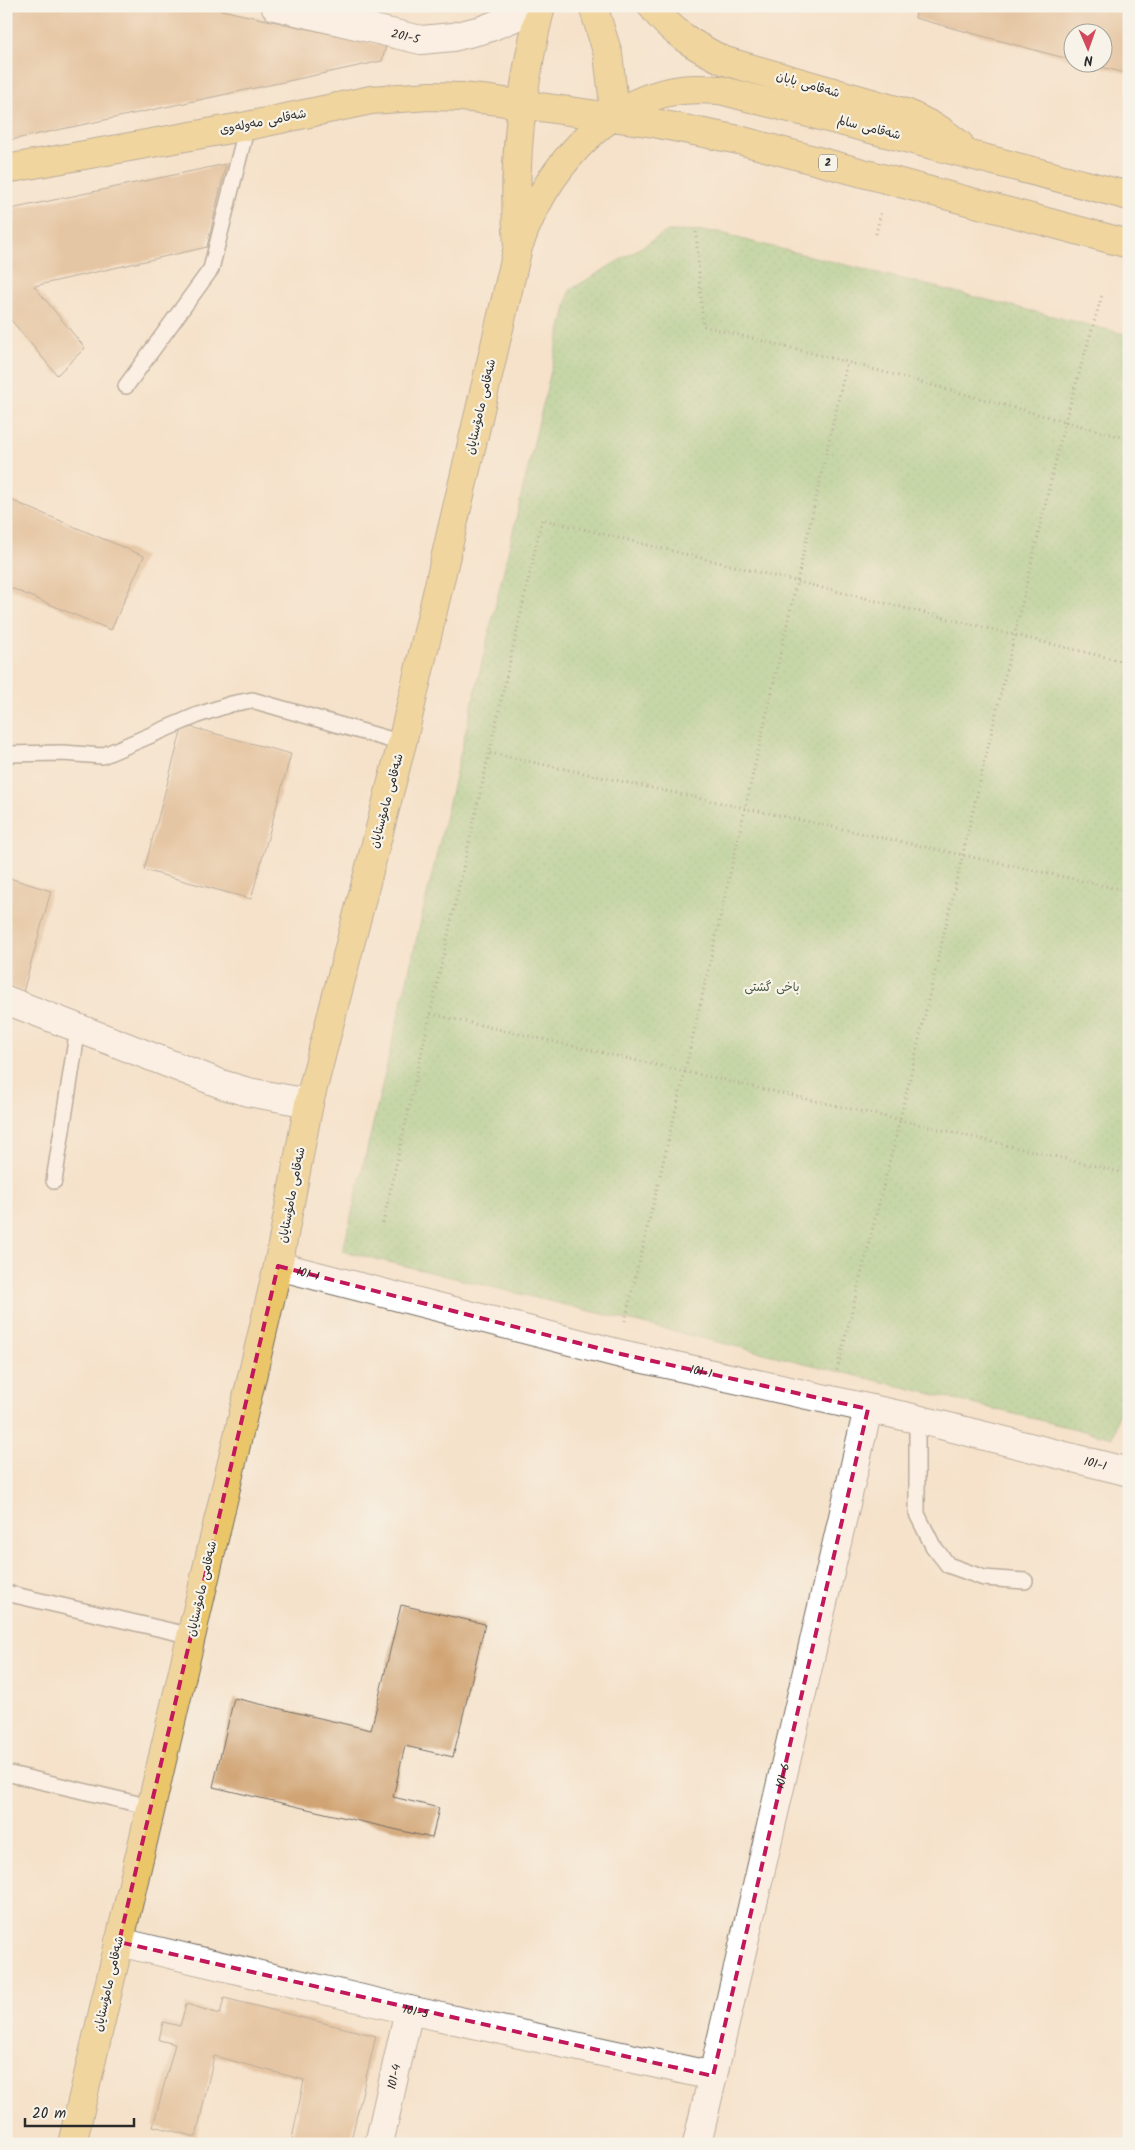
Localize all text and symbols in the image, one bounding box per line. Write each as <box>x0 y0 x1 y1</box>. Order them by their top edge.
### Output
north arrow <box>1062 22 1112 72</box>
street label: 201-5 <box>389 24 423 49</box>
text: N <box>1083 49 1093 71</box>
street label: شەقامی بابان <box>774 67 842 103</box>
street label: شەقامی مەولەوی <box>218 104 308 140</box>
street label: شەقامی سالم <box>835 111 903 145</box>
road number: 2 <box>819 154 837 172</box>
street label: شەقامی مامۆستایان <box>461 357 501 457</box>
street label: شەقامی مامۆستایان <box>365 751 409 851</box>
park label: باخی گشتی <box>744 978 800 997</box>
street label: شەقامی مامۆستایان <box>273 1145 311 1245</box>
street label: 101-1 <box>295 1262 322 1286</box>
street label: 101-1 <box>688 1360 714 1383</box>
street label: 101-1 <box>1082 1452 1109 1476</box>
street label: شەقامی مامۆستایان <box>182 1539 222 1639</box>
street label: 101-6 <box>770 1761 795 1791</box>
street label: شەقامی مامۆستایان <box>89 1934 129 2034</box>
street label: 101-5 <box>401 1999 432 2024</box>
street label: 101-4 <box>382 2062 406 2091</box>
scale bar <box>25 2095 134 2127</box>
text: 20 m <box>32 2102 66 2126</box>

